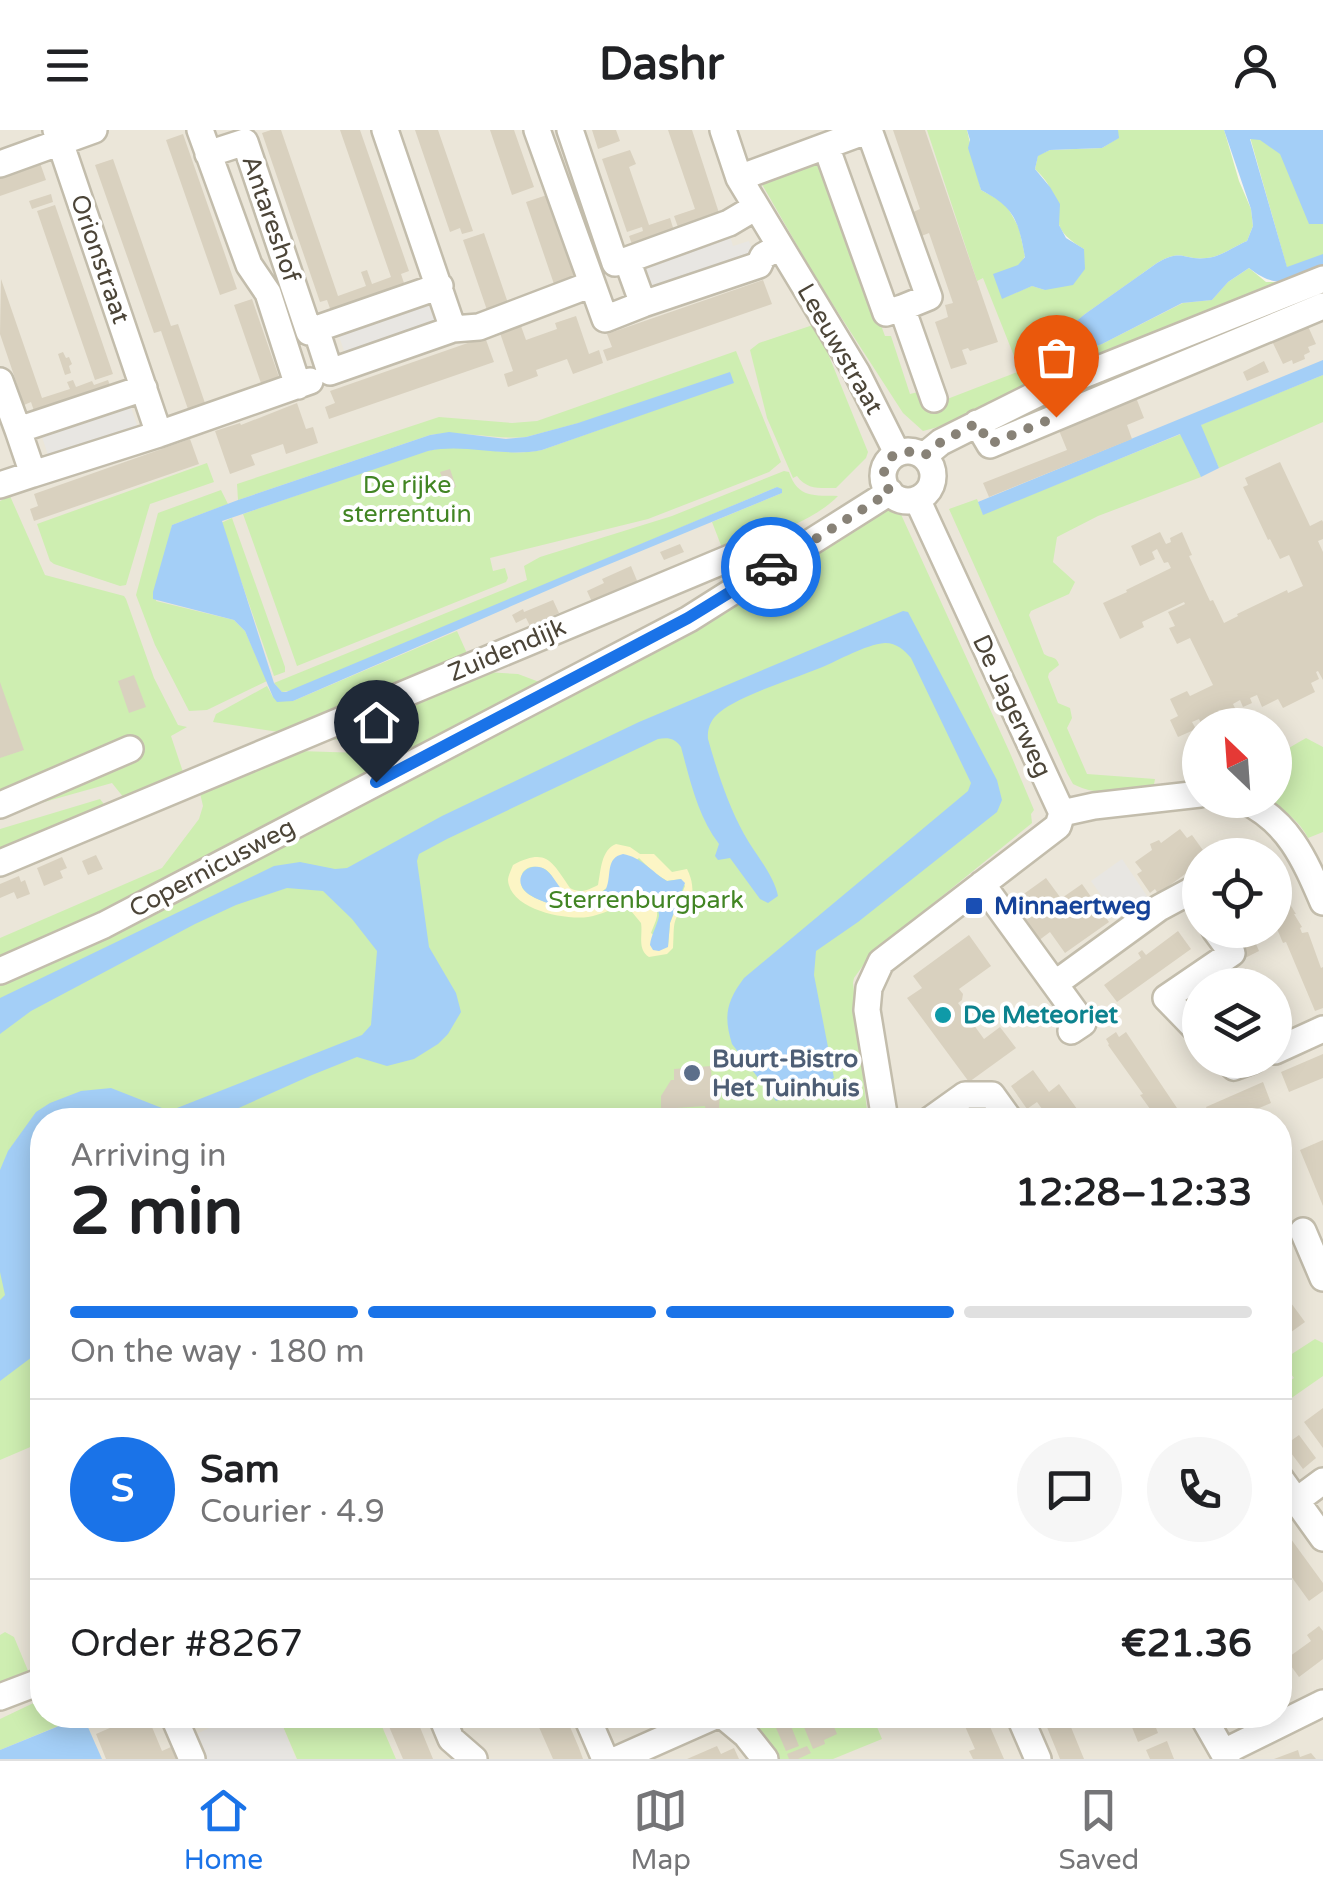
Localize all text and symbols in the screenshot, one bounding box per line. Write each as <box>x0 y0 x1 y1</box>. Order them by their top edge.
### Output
icon: menu <box>40 38 95 93</box>
text: Dashr <box>599 38 724 92</box>
icon: person <box>1228 38 1283 93</box>
street label: Antareshof <box>235 152 307 287</box>
street label: Orionstraat <box>64 190 136 328</box>
street label: Leeuwstraat <box>790 278 890 420</box>
pin <box>1014 315 1099 418</box>
icon: bag <box>1029 330 1084 385</box>
park label: De rijke sterrentuin <box>342 470 472 529</box>
courier <box>721 517 821 617</box>
icon: car <box>744 540 799 595</box>
street label: Zuidendijk <box>444 612 570 688</box>
street label: De Jagerweg <box>966 630 1058 782</box>
pin <box>334 680 419 783</box>
icon: home <box>349 695 404 750</box>
north arrow <box>1182 708 1292 818</box>
map controls <box>1182 708 1292 1078</box>
street label: Copernicusweg <box>124 812 300 924</box>
button: locate <box>1182 838 1292 948</box>
park label: Sterrenburgpark <box>548 885 744 915</box>
place label: Minnaertweg <box>994 891 1151 921</box>
marker: Minnaertweg <box>963 895 985 917</box>
button: layers <box>1182 968 1292 1078</box>
place label: De Meteoriet <box>963 1000 1119 1030</box>
marker: De Meteoriet <box>932 1004 954 1026</box>
place label: Buurt-Bistro Het Tuinhuis <box>712 1044 860 1103</box>
marker: Buurt-Bistro Het Tuinhuis <box>681 1062 703 1084</box>
text: Arriving in <box>70 1137 227 1175</box>
text: 12:28–12:33 <box>1015 1170 1252 1216</box>
text: 2 min <box>70 1173 243 1252</box>
text: On the way · 180 m <box>70 1333 365 1371</box>
button: chat <box>1017 1437 1122 1542</box>
button: phone <box>1147 1437 1252 1542</box>
text: Sam <box>200 1447 280 1493</box>
text: S <box>111 1466 134 1512</box>
text: Courier · 4.9 <box>200 1493 385 1531</box>
text: Order #8267 <box>70 1621 303 1667</box>
text: €21.36 <box>1121 1621 1252 1667</box>
tab: Home <box>184 1783 263 1877</box>
tab: Map <box>630 1783 691 1877</box>
tab: Saved <box>1058 1783 1139 1877</box>

